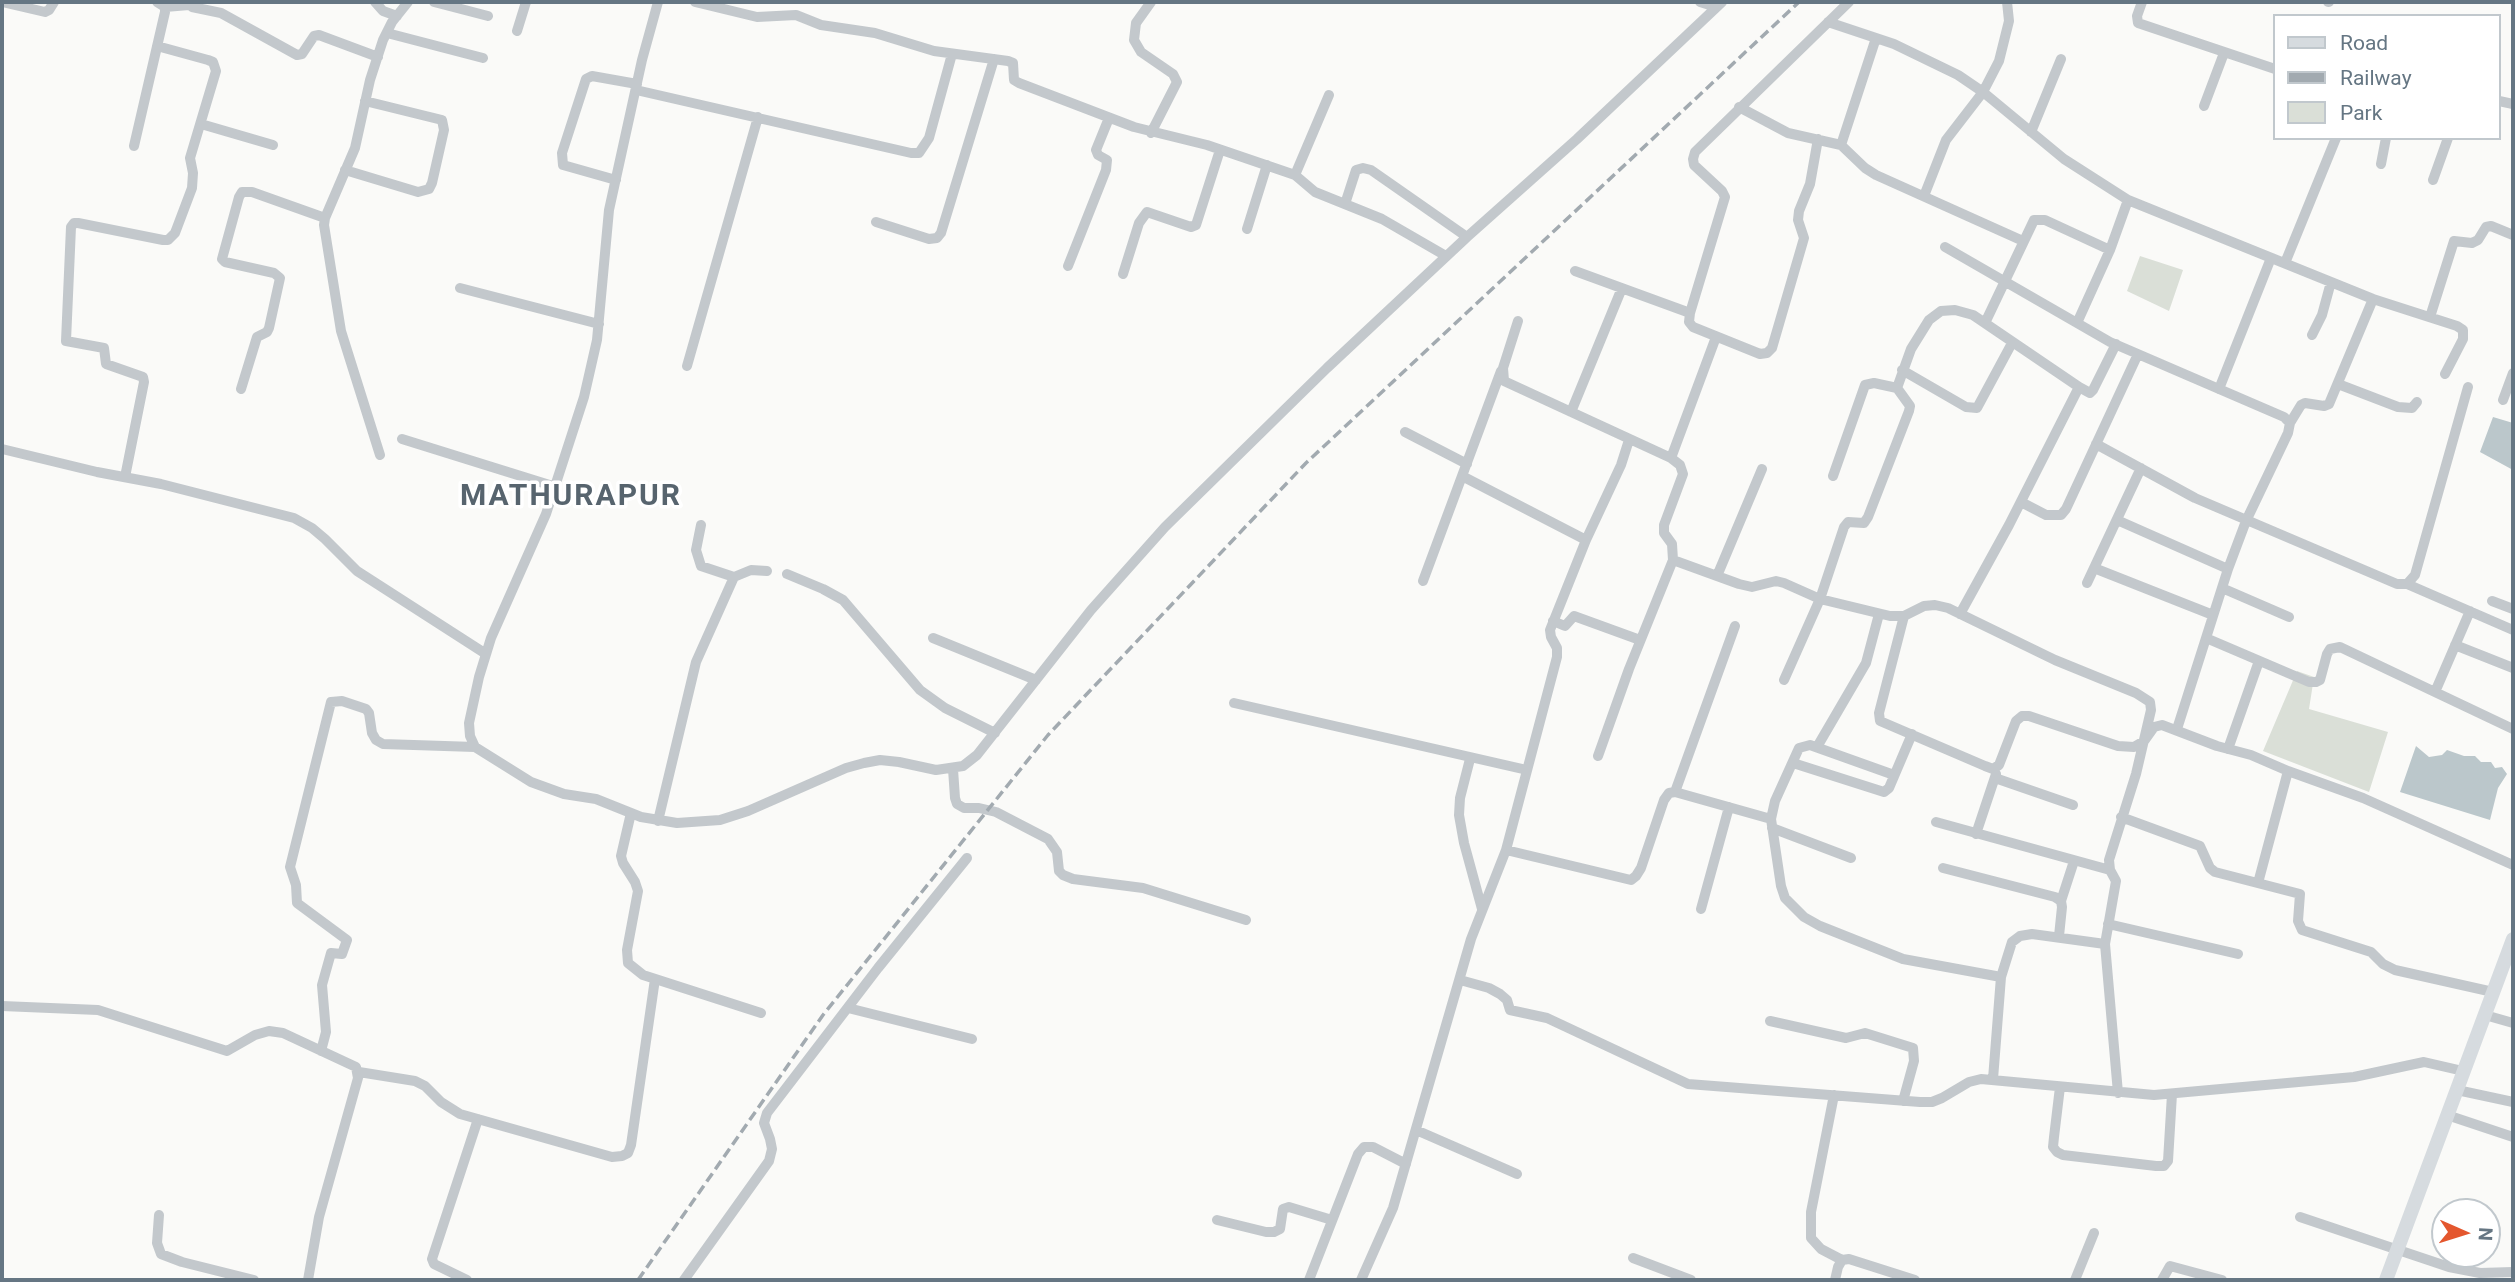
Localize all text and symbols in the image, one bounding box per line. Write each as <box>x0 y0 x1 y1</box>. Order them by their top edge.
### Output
legend <box>2274 14 2501 140</box>
text: Road <box>2340 31 2388 55</box>
text: Railway <box>2340 66 2412 90</box>
text: Park <box>2340 101 2382 125</box>
district label: MATHURAPUR <box>461 479 681 515</box>
north arrow <box>2431 1198 2501 1268</box>
text: N <box>2474 1227 2497 1241</box>

